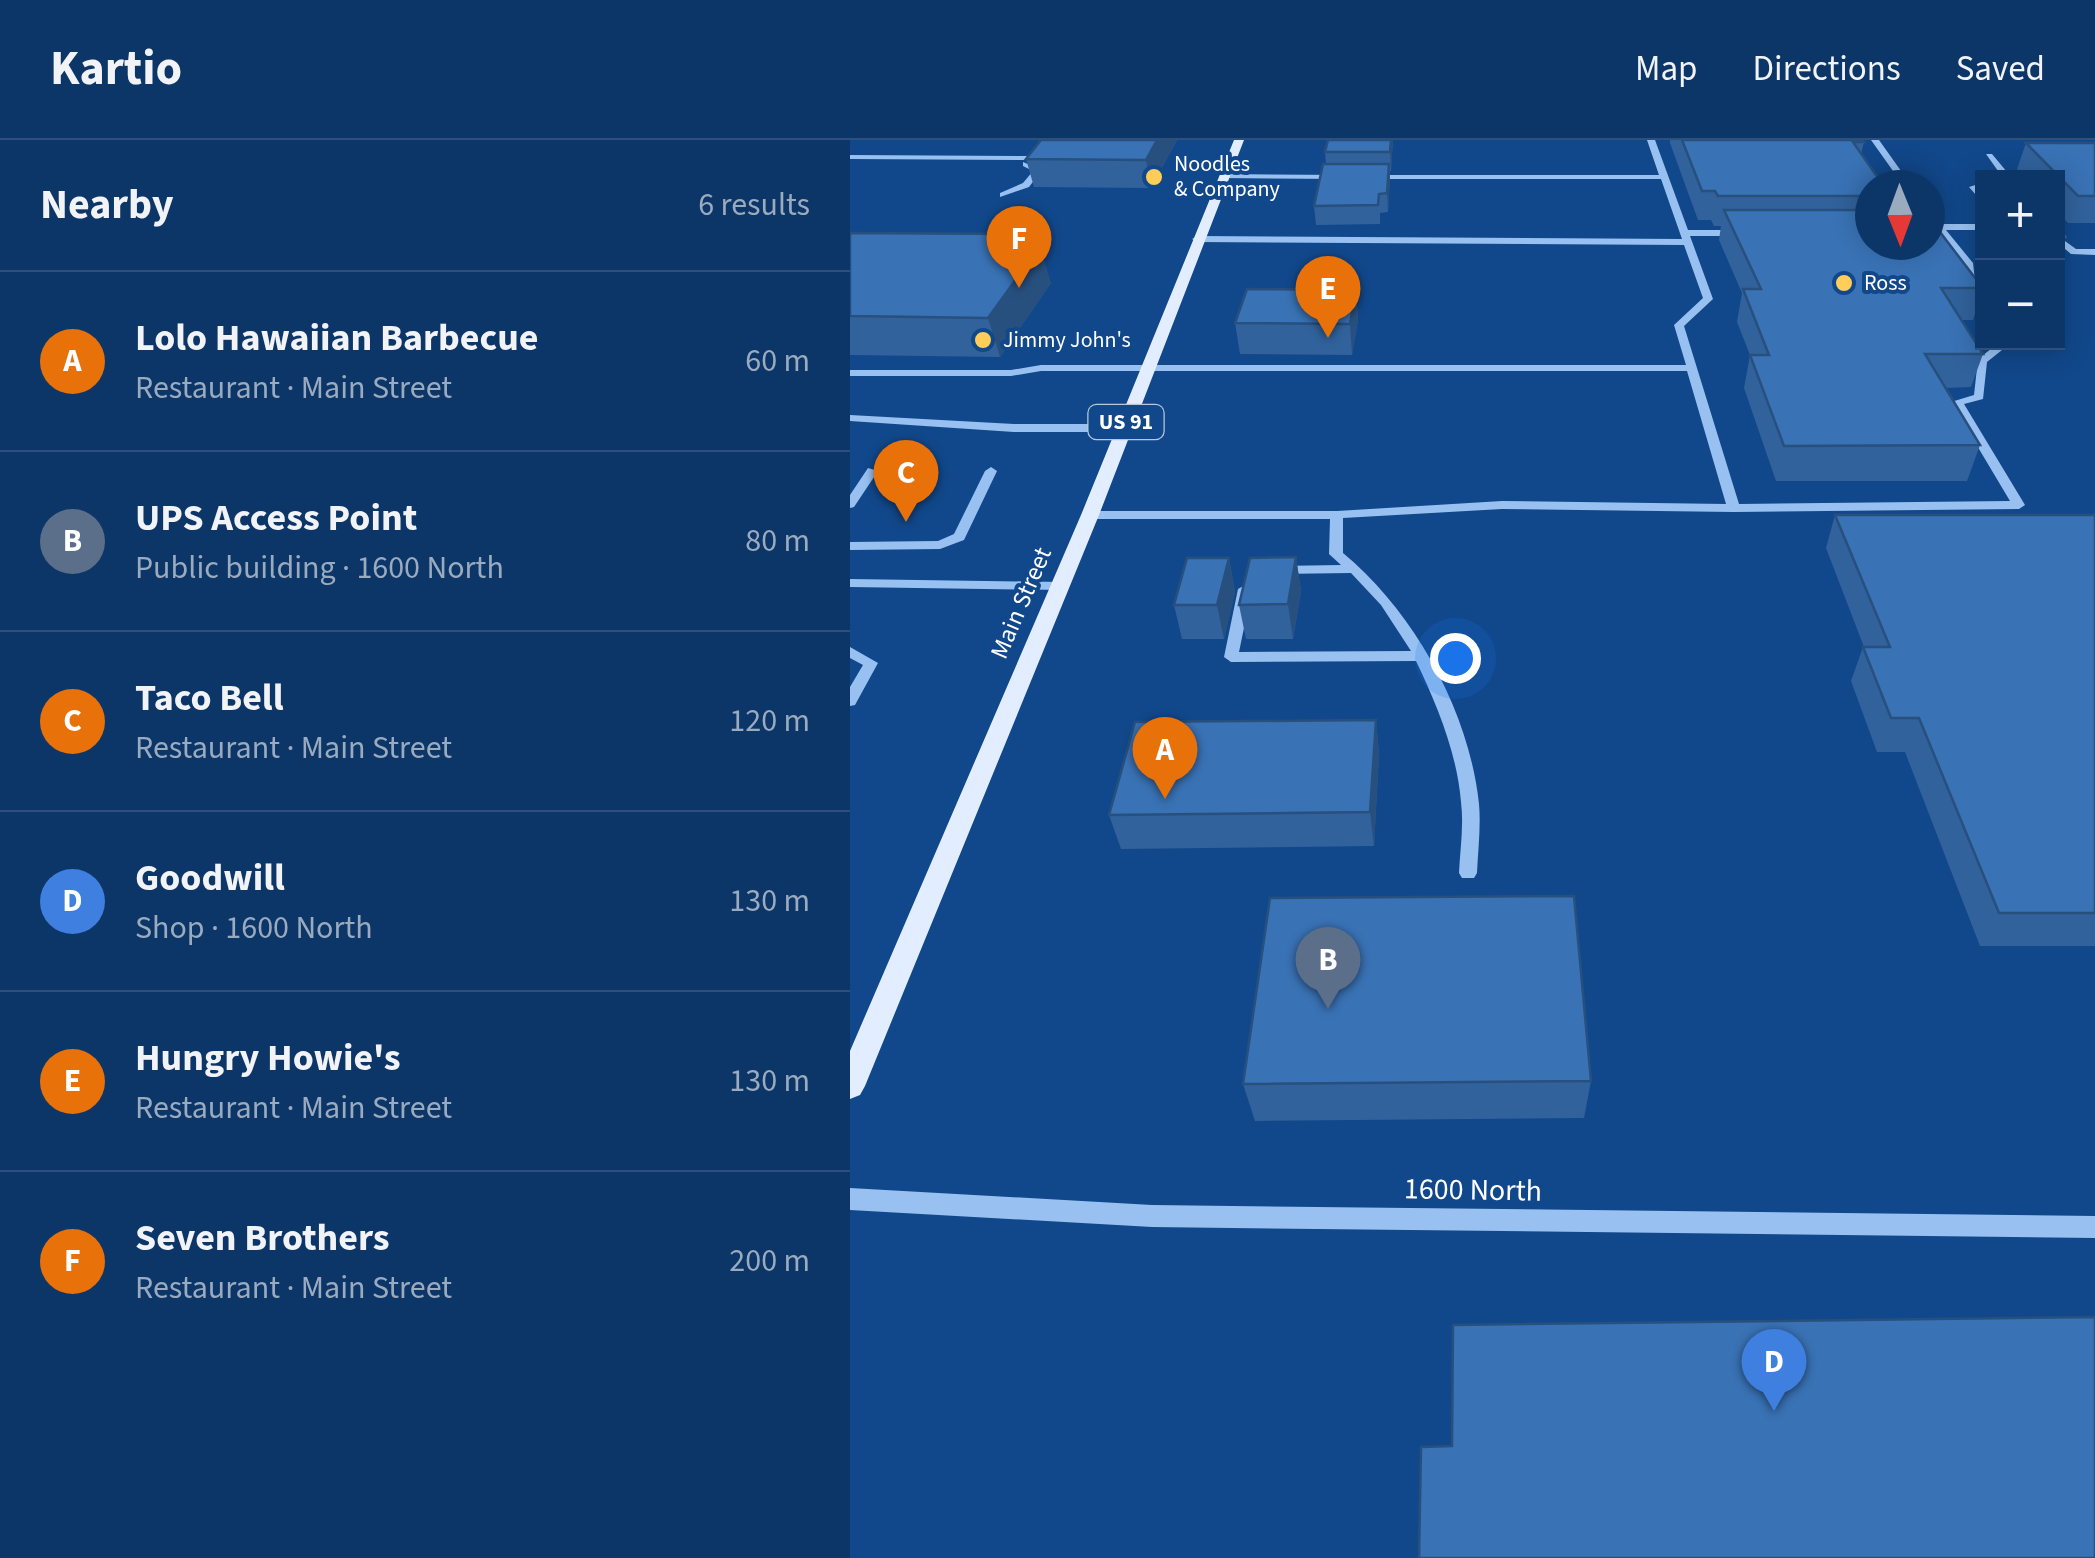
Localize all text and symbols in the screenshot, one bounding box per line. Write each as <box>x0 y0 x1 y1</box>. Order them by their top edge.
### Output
text: Kartio <box>50 35 182 103</box>
text: Map <box>1635 44 1698 94</box>
text: Directions <box>1753 44 1901 94</box>
text: Saved <box>1956 44 2045 94</box>
place label: Noodles & Company <box>1174 148 1281 205</box>
marker: Noodles & Company <box>1143 166 1165 188</box>
north arrow <box>1855 170 1945 260</box>
map controls <box>1975 170 2065 350</box>
button: + <box>1975 170 2065 260</box>
text: Nearby <box>40 175 174 235</box>
text: 6 results <box>698 182 810 228</box>
pin: F <box>986 206 1052 288</box>
pin: E <box>1296 256 1360 338</box>
button: − <box>1975 260 2065 350</box>
place label: Ross <box>1864 267 1907 299</box>
marker: Ross <box>1833 272 1855 294</box>
text: Lolo Hawaiian Barbecue <box>135 311 539 365</box>
place label: Jimmy John's <box>1003 324 1131 356</box>
marker: Jimmy John's <box>972 329 994 351</box>
text: A <box>63 338 82 384</box>
text: 60 m <box>745 338 810 384</box>
text: Restaurant · Main Street <box>135 365 452 411</box>
road number: US 91 <box>1088 405 1164 439</box>
pin: C <box>873 440 938 522</box>
text: UPS Access Point <box>135 491 417 545</box>
text: B <box>63 518 82 564</box>
text: 80 m <box>745 518 810 564</box>
street label: Main Street <box>981 541 1061 664</box>
text: Public building · 1600 North <box>135 545 504 591</box>
your location <box>1430 633 1481 684</box>
text: Taco Bell <box>135 671 284 725</box>
text: C <box>63 698 82 744</box>
text: 120 m <box>729 698 810 744</box>
pin: A <box>1132 716 1198 799</box>
text: Restaurant · Main Street <box>135 725 452 771</box>
text: Goodwill <box>135 851 285 905</box>
text: D <box>62 878 83 924</box>
text: 130 m <box>729 878 810 924</box>
text: Shop · 1600 North <box>135 905 373 951</box>
pin: B <box>1296 926 1360 1009</box>
text: Hungry Howie's <box>135 1031 401 1085</box>
text: E <box>64 1058 81 1104</box>
text: 130 m <box>729 1058 810 1104</box>
text: Restaurant · Main Street <box>135 1085 452 1131</box>
street label: 1600 North <box>1404 1167 1542 1213</box>
text: Seven Brothers <box>135 1211 390 1265</box>
text: F <box>64 1238 81 1284</box>
text: 200 m <box>729 1238 810 1284</box>
text: Restaurant · Main Street <box>135 1265 452 1311</box>
pin: D <box>1742 1328 1806 1411</box>

